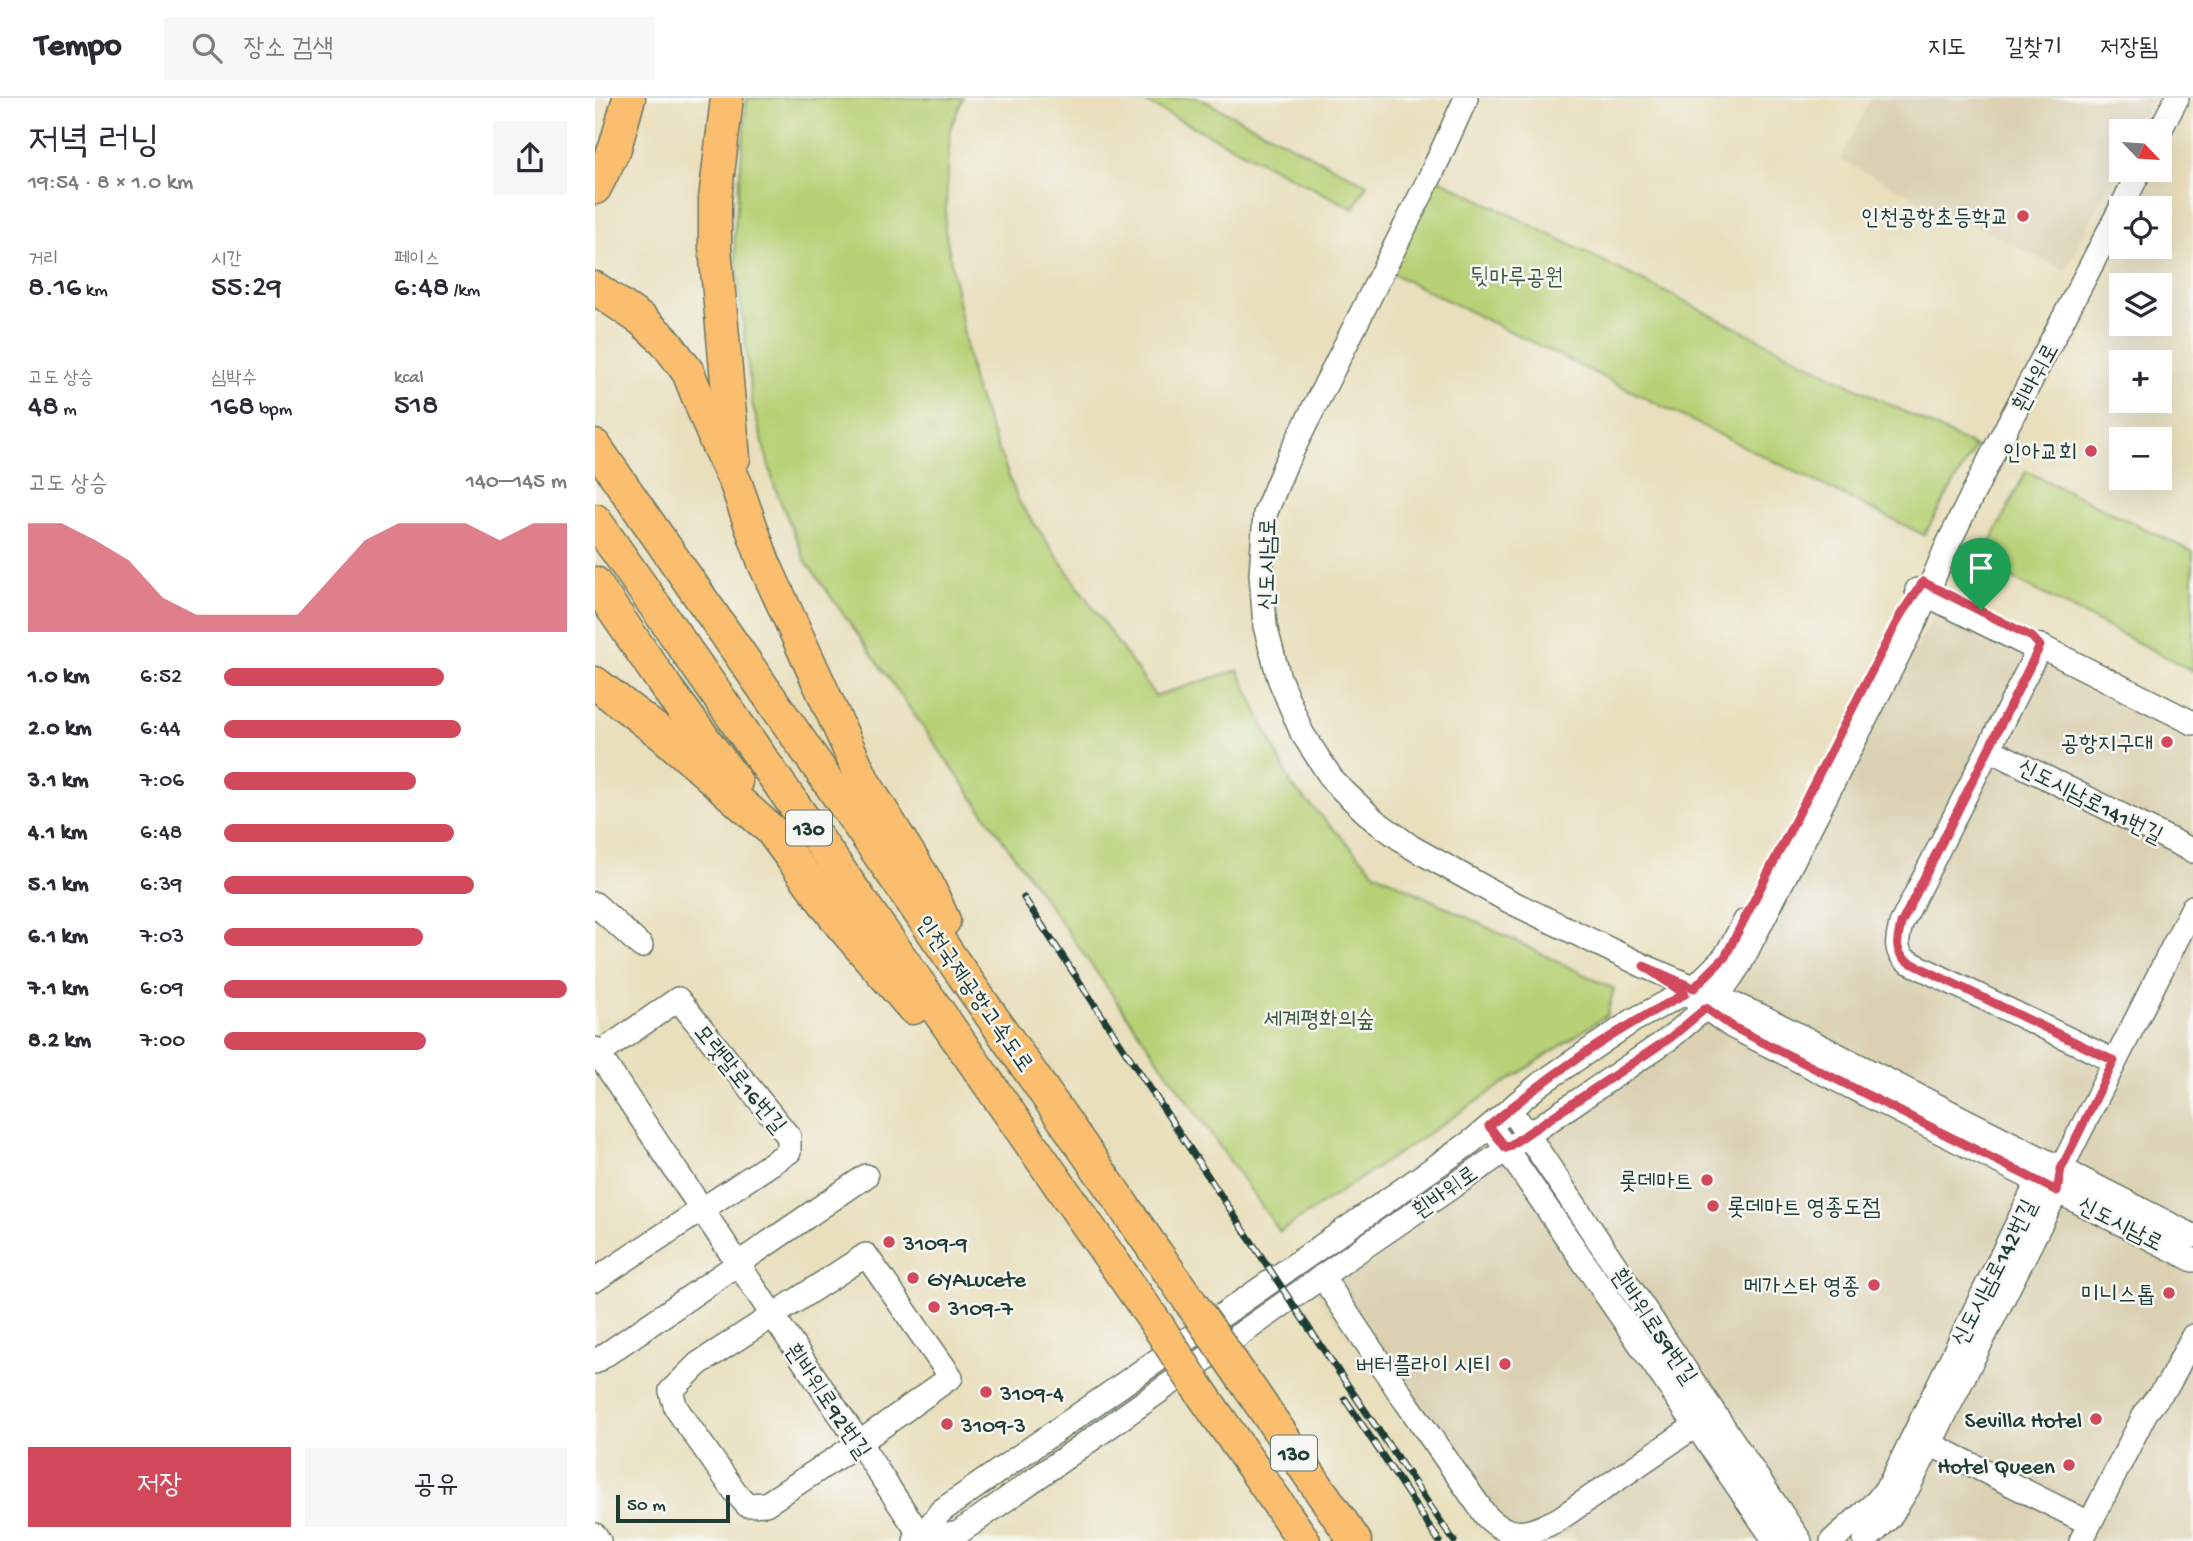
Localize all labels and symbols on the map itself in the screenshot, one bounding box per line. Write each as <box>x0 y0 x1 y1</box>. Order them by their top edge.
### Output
north arrow <box>2109 119 2172 182</box>
place label: 인천공항초등학교 <box>1861 206 2009 233</box>
marker: 인천공항초등학교 <box>2015 208 2031 224</box>
park label: 뒷마루공원 <box>1471 266 1563 293</box>
street label: 흰바위로 <box>2008 340 2066 418</box>
place label: 인아교회 <box>2003 441 2077 468</box>
marker: 인아교회 <box>2083 443 2099 459</box>
street label: 신도시남로 <box>1255 518 1284 611</box>
pin <box>1951 538 2011 610</box>
place label: 공항지구대 <box>2060 732 2153 759</box>
marker: 공항지구대 <box>2159 734 2175 750</box>
street label: 신도시남로141번길 <box>2012 755 2166 851</box>
road number: 130 <box>786 810 832 846</box>
street label: 인천국제공항고속도로 <box>909 911 1037 1079</box>
park label: 세계평화의숲 <box>1263 1008 1375 1035</box>
street label: 모랫말로16번길 <box>686 1020 790 1140</box>
street label: 흰바위로 <box>1408 1162 1484 1226</box>
place label: 롯데마트 <box>1619 1170 1693 1197</box>
marker: 롯데마트 <box>1699 1172 1715 1188</box>
street label: 신도시남로 <box>2072 1193 2167 1259</box>
place label: 롯데마트 영종도점 <box>1727 1196 1881 1223</box>
street label: 신도시남로142번길 <box>1948 1196 2045 1351</box>
marker: 롯데마트 영종도점 <box>1705 1198 1721 1214</box>
place label: 3109-9 <box>902 1232 968 1259</box>
marker: 3109-9 <box>881 1234 897 1250</box>
street label: 흰바위로59번길 <box>1603 1264 1701 1390</box>
place label: GYALucete <box>927 1268 1027 1295</box>
marker: GYALucete <box>905 1270 921 1286</box>
place label: 메가스타 영종 <box>1744 1275 1860 1302</box>
marker: 메가스타 영종 <box>1866 1277 1882 1293</box>
place label: 미니스톱 <box>2081 1283 2155 1310</box>
marker: 미니스톱 <box>2161 1285 2177 1301</box>
place label: 3109-7 <box>947 1297 1014 1324</box>
marker: 3109-7 <box>926 1299 942 1315</box>
street label: 흰바위로92번길 <box>777 1339 875 1465</box>
place label: 버터플라이 시티 <box>1356 1354 1491 1381</box>
marker: 버터플라이 시티 <box>1497 1356 1513 1372</box>
place label: 3109-4 <box>999 1382 1064 1409</box>
marker: 3109-4 <box>978 1384 994 1400</box>
place label: Sevilla Hotel <box>1965 1409 2082 1436</box>
marker: Sevilla Hotel <box>2088 1411 2104 1427</box>
place label: 3109-3 <box>960 1414 1026 1441</box>
marker: 3109-3 <box>939 1416 955 1432</box>
road number: 130 <box>1271 1436 1317 1470</box>
place label: Hotel Queen <box>1937 1455 2055 1482</box>
marker: Hotel Queen <box>2061 1457 2077 1473</box>
scale bar <box>616 1492 730 1524</box>

